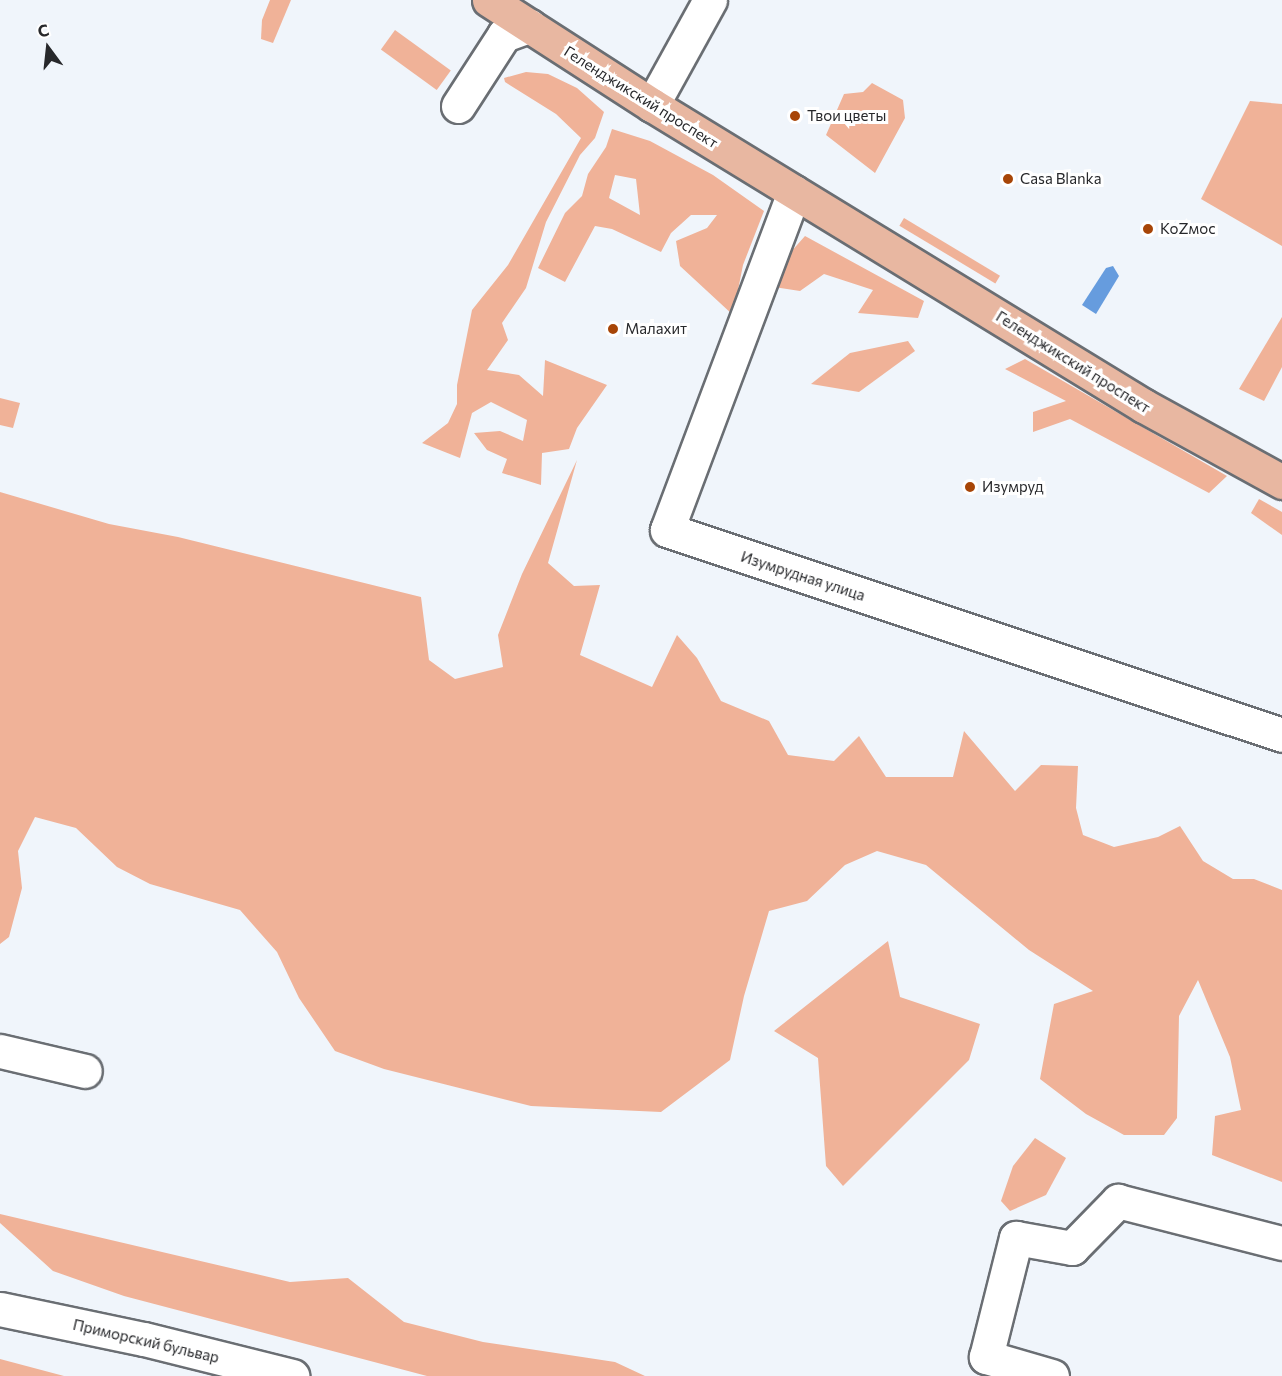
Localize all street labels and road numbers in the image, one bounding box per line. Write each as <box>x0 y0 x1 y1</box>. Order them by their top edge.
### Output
street label: Геленджикский проспект <box>561 42 721 152</box>
street label: Геленджикский проспект <box>993 307 1153 417</box>
street label: Изумрудная улица <box>739 547 867 605</box>
street label: Приморский бульвар <box>71 1315 221 1367</box>

